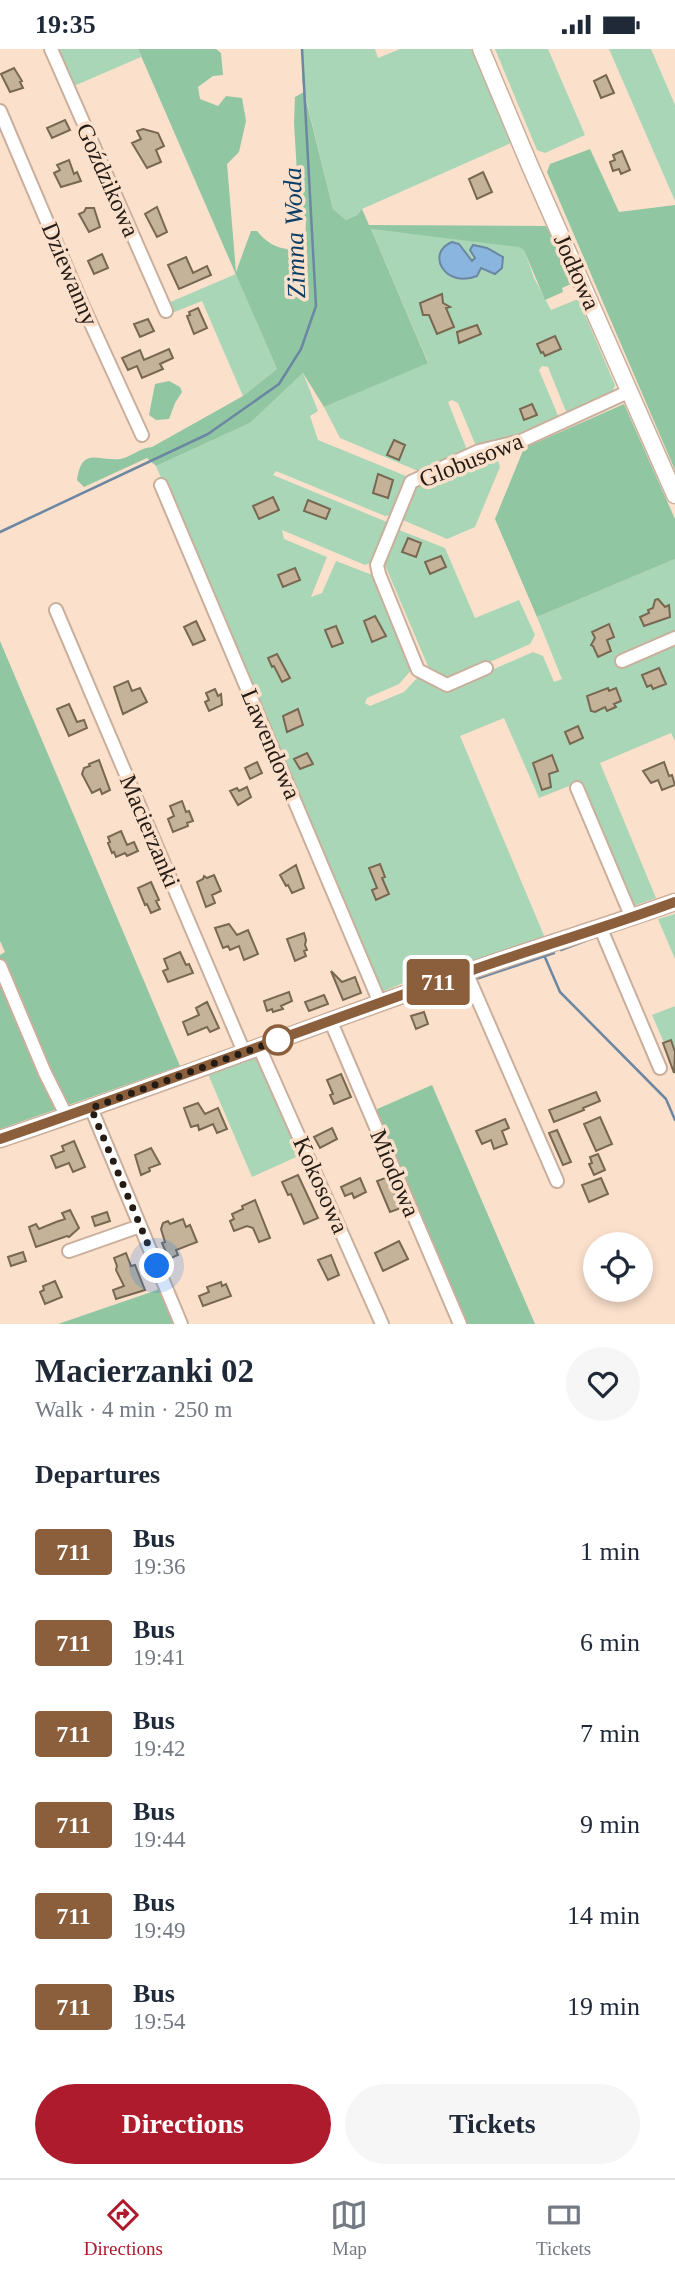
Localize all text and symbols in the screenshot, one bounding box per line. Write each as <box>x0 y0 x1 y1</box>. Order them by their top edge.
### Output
text: 19:35 <box>35 10 96 39</box>
street label: Goździkowa <box>71 119 145 241</box>
water label: Zimna Woda <box>278 167 311 299</box>
street label: Dziewanny <box>37 219 103 329</box>
street label: Jodłowa <box>549 230 605 314</box>
street label: Globusowa <box>415 427 527 493</box>
street label: Lawendowa <box>236 685 306 803</box>
street label: Macierzanki <box>115 771 186 892</box>
line badge: 711 <box>398 959 478 1005</box>
text: 711 <box>421 969 455 995</box>
unlabelled marker <box>263 1025 293 1055</box>
street label: Miodowa <box>365 1126 425 1221</box>
street label: Kokosowa <box>288 1133 354 1237</box>
map controls <box>583 1232 653 1302</box>
button: locate <box>583 1232 653 1302</box>
your location <box>139 1248 174 1283</box>
button: heart <box>566 1347 640 1421</box>
text: Macierzanki 02 <box>35 1353 254 1389</box>
text: Walk · 4 min · 250 m <box>35 1397 232 1422</box>
text: Departures <box>35 1460 160 1489</box>
text: Bus <box>133 1524 175 1553</box>
text: 1 min <box>580 1537 640 1566</box>
text: 711 <box>56 1539 91 1565</box>
text: 19:36 <box>133 1554 185 1579</box>
text: Bus <box>133 1615 175 1644</box>
text: 6 min <box>580 1628 640 1657</box>
text: 711 <box>56 1630 91 1656</box>
text: 19:41 <box>133 1645 185 1670</box>
text: Bus <box>133 1706 175 1735</box>
text: 7 min <box>580 1719 640 1748</box>
text: 711 <box>56 1721 91 1747</box>
text: 19:42 <box>133 1736 185 1761</box>
text: Bus <box>133 1797 175 1826</box>
text: 9 min <box>580 1810 640 1839</box>
text: 711 <box>56 1812 91 1838</box>
text: 19:44 <box>133 1827 185 1852</box>
text: Bus <box>133 1888 175 1917</box>
text: 14 min <box>567 1901 640 1930</box>
text: 711 <box>56 1903 91 1929</box>
text: 19:49 <box>133 1918 185 1943</box>
text: Bus <box>133 1979 175 2008</box>
text: 19 min <box>567 1992 640 2021</box>
text: 711 <box>56 1994 91 2020</box>
text: 19:54 <box>133 2009 185 2034</box>
button: Directions <box>35 2084 331 2164</box>
button: Tickets <box>345 2084 640 2164</box>
tab: Directions <box>84 2196 163 2260</box>
tab: Map <box>330 2196 368 2260</box>
tab: Tickets <box>536 2196 591 2260</box>

